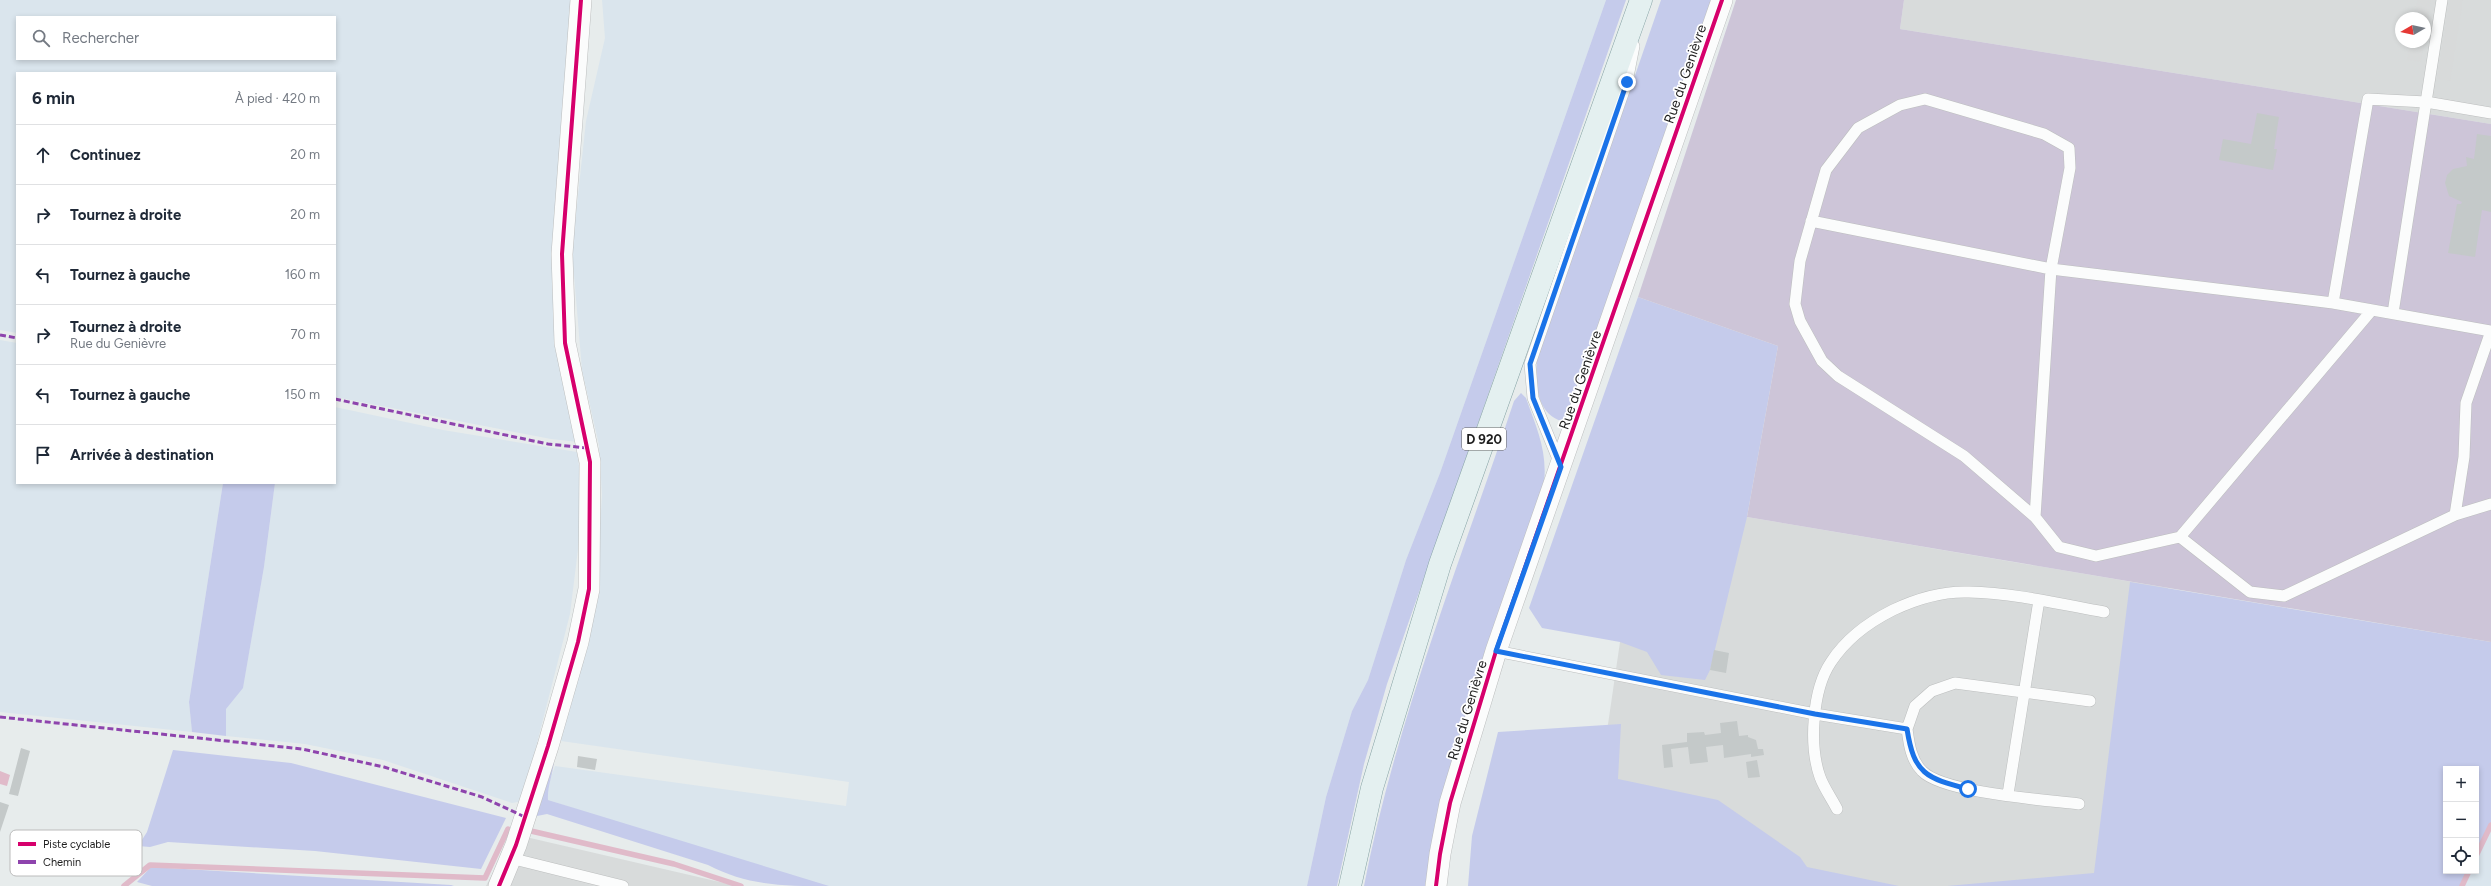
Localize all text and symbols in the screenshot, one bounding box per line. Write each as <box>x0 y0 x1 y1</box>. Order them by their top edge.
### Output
north arrow <box>2395 12 2431 48</box>
search box <box>16 16 336 60</box>
street label: Rue du Genièvre <box>1661 22 1710 126</box>
icon: search <box>30 27 52 49</box>
text: Rechercher <box>62 29 139 47</box>
route end <box>1618 73 1636 91</box>
text: 6 min <box>32 88 75 108</box>
text: À pied · 420 m <box>235 91 320 106</box>
icon: ahead <box>32 144 54 166</box>
text: Continuez <box>70 146 141 164</box>
text: 20 m <box>290 147 320 162</box>
icon: right <box>32 204 54 226</box>
text: Tournez à droite <box>70 206 181 224</box>
text: 20 m <box>290 207 320 222</box>
icon: left <box>32 264 54 286</box>
text: Tournez à gauche <box>70 266 190 284</box>
text: 160 m <box>285 267 320 282</box>
text: Tournez à droite <box>70 318 181 336</box>
icon: right <box>32 324 54 346</box>
text: 70 m <box>290 327 320 342</box>
street label: Rue du Genièvre <box>1556 328 1605 432</box>
text: Rue du Genièvre <box>70 336 166 351</box>
icon: left <box>32 384 54 406</box>
text: Tournez à gauche <box>70 386 190 404</box>
text: 150 m <box>285 387 320 402</box>
road number: D 920 <box>1462 428 1506 450</box>
icon: arrive <box>32 444 54 466</box>
text: Arrivée à destination <box>70 446 214 464</box>
street label: Rue du Genièvre <box>1444 658 1491 762</box>
map controls <box>2443 766 2479 874</box>
button: + <box>2443 766 2479 802</box>
route start <box>1959 780 1977 798</box>
button: − <box>2443 802 2479 838</box>
legend <box>10 830 142 876</box>
text: Piste cyclable <box>43 838 110 851</box>
button: locate <box>2443 838 2479 874</box>
text: Chemin <box>43 856 81 869</box>

